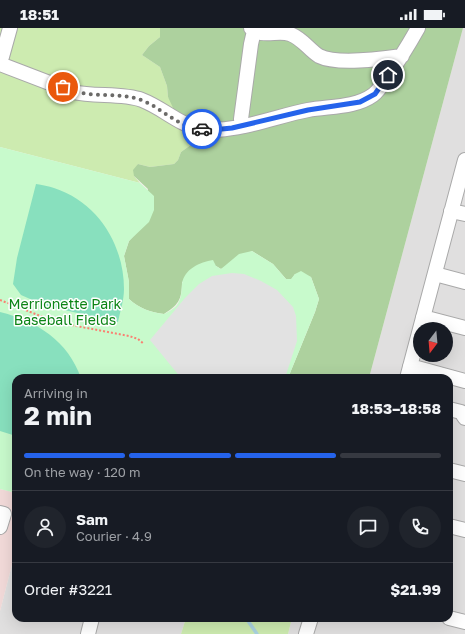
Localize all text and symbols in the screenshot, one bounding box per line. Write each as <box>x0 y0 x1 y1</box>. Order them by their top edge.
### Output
text: 18:51 <box>20 5 59 23</box>
pin <box>371 58 405 92</box>
icon: home <box>377 64 399 86</box>
pin <box>46 70 80 104</box>
icon: bag <box>52 76 74 98</box>
courier <box>182 109 222 149</box>
icon: car <box>191 118 213 140</box>
park label: Merrionette Park Baseball Fields <box>9 295 122 328</box>
north arrow <box>413 322 453 362</box>
map controls <box>413 322 453 362</box>
text: Arriving in <box>24 385 88 401</box>
text: 18:53–18:58 <box>352 399 441 417</box>
text: 2 min <box>24 400 92 431</box>
text: On the way · 120 m <box>24 464 141 480</box>
button: person <box>24 506 66 548</box>
button: chat <box>347 506 389 548</box>
button: phone <box>399 506 441 548</box>
text: Sam <box>76 510 108 528</box>
text: Courier · 4.9 <box>76 528 152 544</box>
text: Order #3221 <box>24 580 112 598</box>
text: $21.99 <box>390 580 441 598</box>

